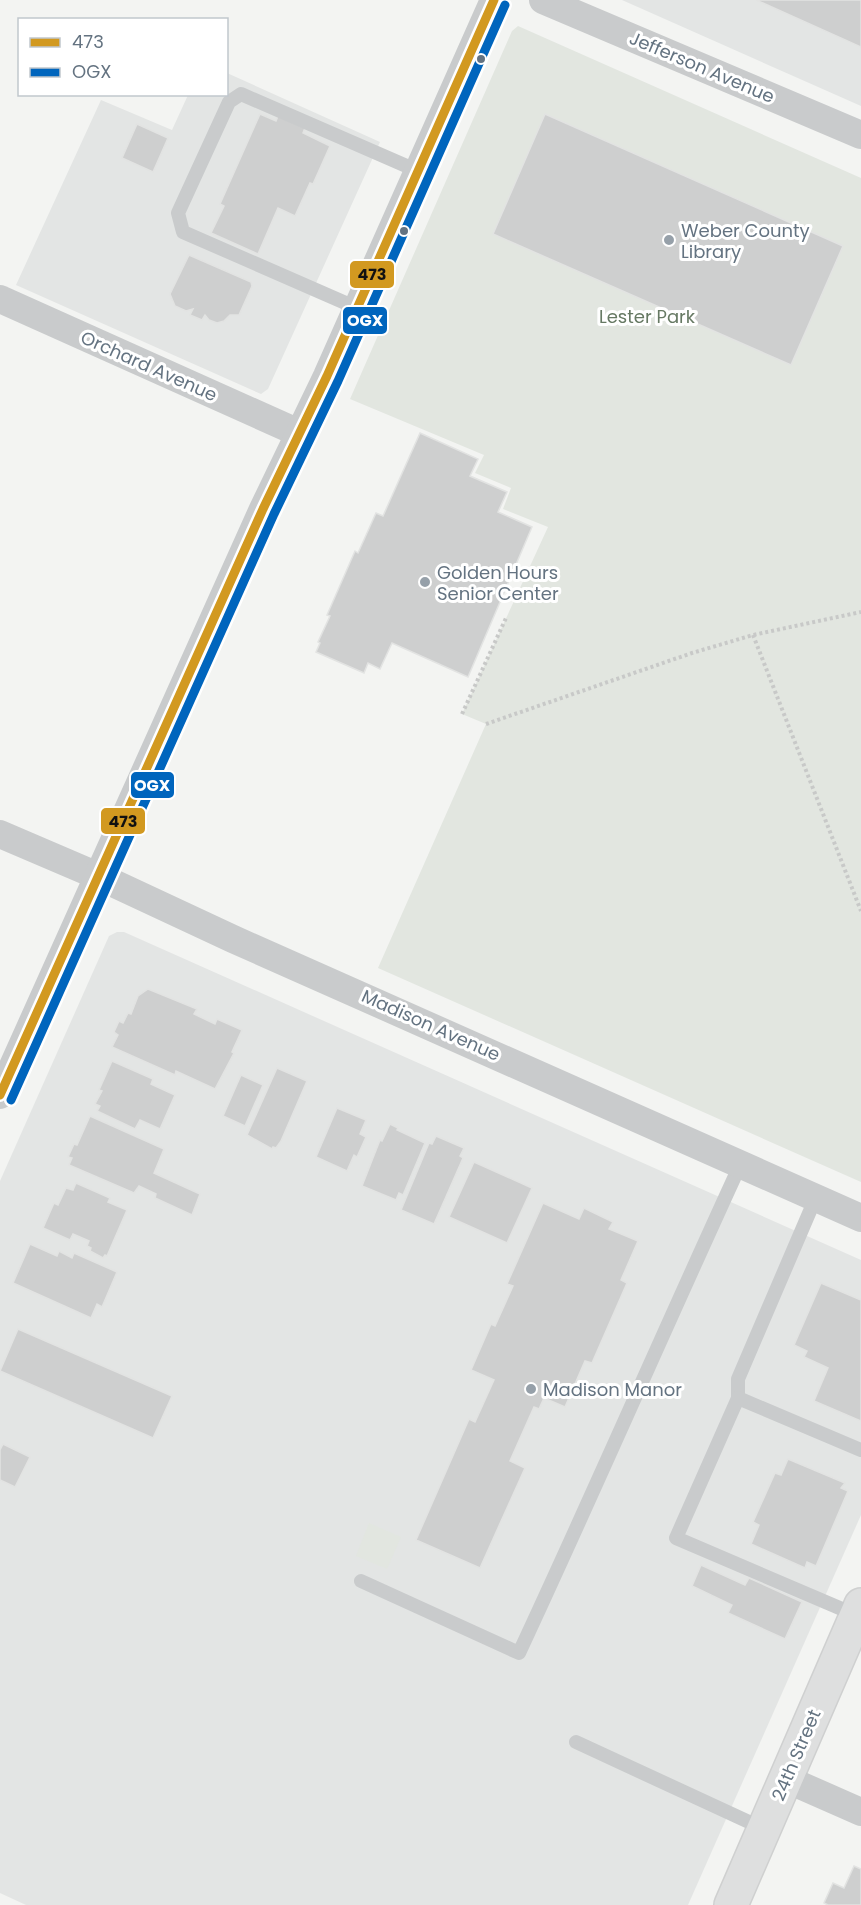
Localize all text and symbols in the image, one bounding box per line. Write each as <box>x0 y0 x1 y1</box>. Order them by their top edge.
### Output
legend <box>18 18 228 96</box>
street label: Jefferson Avenue <box>626 25 778 109</box>
text: 473 <box>72 29 104 54</box>
unlabelled marker <box>475 53 487 65</box>
text: OGX <box>72 59 111 84</box>
place label: Weber County Library <box>681 218 810 264</box>
unlabelled marker <box>398 225 410 237</box>
marker: Weber County Library <box>662 233 676 247</box>
line badge: 473 <box>349 260 395 289</box>
text: 473 <box>357 263 387 286</box>
park label: Lester Park <box>599 304 696 329</box>
line badge: OGX <box>342 306 388 335</box>
text: OGX <box>347 309 384 332</box>
street label: Orchard Avenue <box>77 325 221 407</box>
place label: Golden Hours Senior Center <box>437 560 559 606</box>
marker: Golden Hours Senior Center <box>418 575 432 589</box>
line badge: OGX <box>130 771 175 799</box>
text: OGX <box>134 774 171 797</box>
line badge: 473 <box>100 807 146 835</box>
text: 473 <box>108 810 138 833</box>
street label: Madison Avenue <box>358 983 504 1067</box>
place label: Madison Manor <box>543 1377 682 1402</box>
marker: Madison Manor <box>524 1382 538 1396</box>
street label: 24th Street <box>765 1705 827 1805</box>

